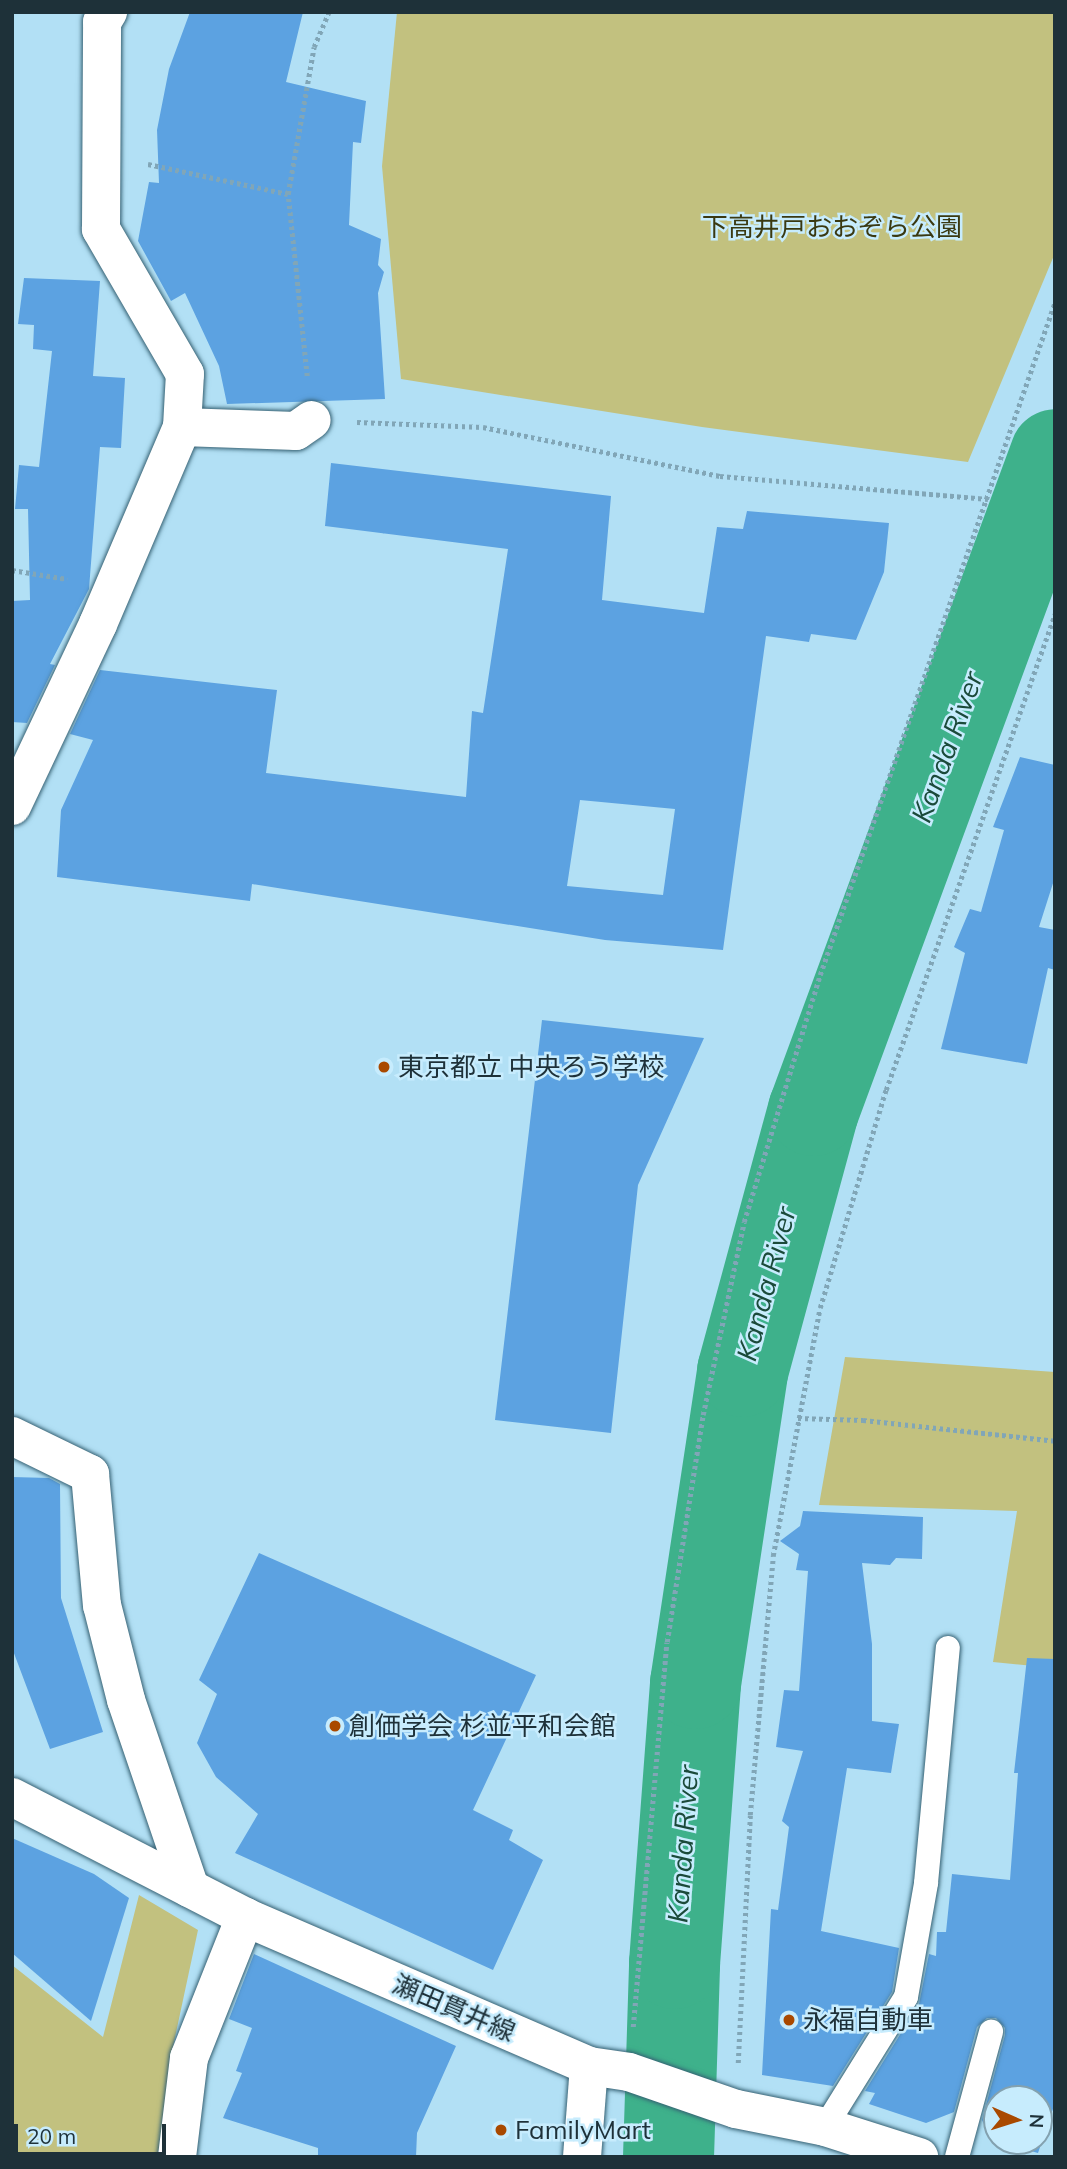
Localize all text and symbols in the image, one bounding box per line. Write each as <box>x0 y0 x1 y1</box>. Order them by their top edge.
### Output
park label: 下高井戸おおぞら公園 <box>702 211 962 243</box>
water label: Kanda River <box>904 667 990 827</box>
place label: 東京都立 中央ろう学校 <box>398 1051 665 1083</box>
marker: 東京都立 中央ろう学校 <box>376 1059 392 1075</box>
water label: Kanda River <box>729 1203 803 1365</box>
place label: 創価学会 杉並平和会館 <box>349 1710 616 1742</box>
marker: 創価学会 杉並平和会館 <box>327 1718 343 1734</box>
water label: Kanda River <box>661 1764 705 1924</box>
street label: 瀬田貫井線 <box>388 1968 520 2048</box>
place label: 永福自動車 <box>803 2004 933 2036</box>
marker: 永福自動車 <box>781 2012 797 2028</box>
north arrow <box>983 2085 1053 2155</box>
scale bar <box>18 2110 170 2154</box>
text: N <box>1025 2113 1049 2129</box>
place label: FamilyMart <box>515 2114 651 2146</box>
marker: FamilyMart <box>493 2122 509 2138</box>
text: 20 m <box>27 2123 76 2149</box>

